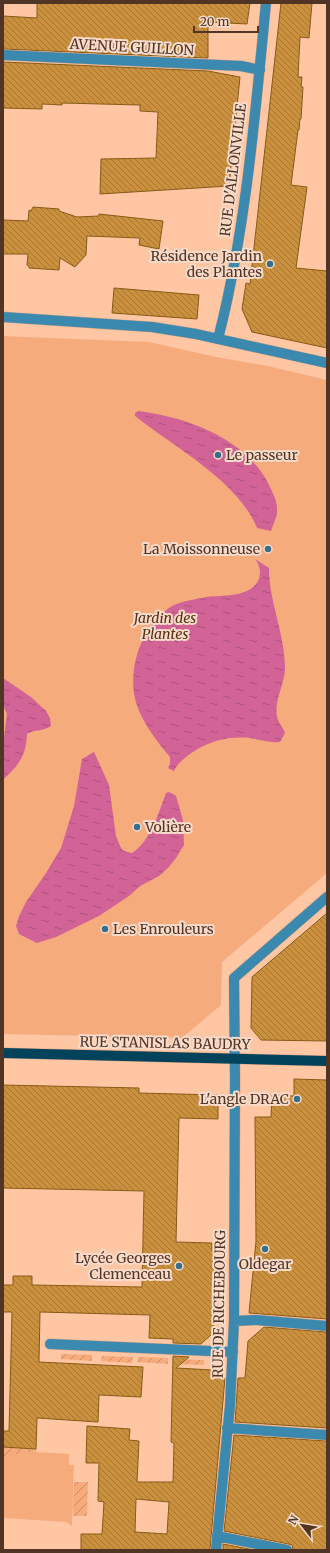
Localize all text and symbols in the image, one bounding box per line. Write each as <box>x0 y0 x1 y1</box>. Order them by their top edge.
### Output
scale bar <box>194 8 258 34</box>
text: 20 m <box>200 14 229 29</box>
street label: AVENUE GUILLON <box>68 35 195 59</box>
street label: RUE D'ALLONVILLE <box>216 102 250 237</box>
place label: Résidence Jardin des Plantes <box>151 247 262 281</box>
marker: Résidence Jardin des Plantes <box>265 259 275 269</box>
place label: Le passeur <box>226 446 298 464</box>
marker: Le passeur <box>213 450 223 460</box>
place label: La Moissonneuse <box>143 540 260 558</box>
marker: La Moissonneuse <box>263 544 273 554</box>
park label: Jardin des Plantes <box>132 609 196 643</box>
place label: Volière <box>144 818 191 836</box>
marker: Volière <box>132 822 142 832</box>
place label: Les Enrouleurs <box>113 920 214 938</box>
marker: Les Enrouleurs <box>100 924 110 934</box>
street label: RUE STANISLAS BAUDRY <box>79 1033 252 1054</box>
place label: L'angle DRAC <box>200 1090 289 1108</box>
marker: L'angle DRAC <box>292 1094 302 1104</box>
street label: RUE DE RICHEBOURG <box>209 1230 229 1378</box>
marker: Oldegar <box>260 1244 270 1254</box>
place label: Lycée Georges Clemenceau <box>75 1249 171 1283</box>
place label: Oldegar <box>239 1255 291 1273</box>
marker: Lycée Georges Clemenceau <box>174 1261 184 1271</box>
north arrow <box>282 1505 322 1545</box>
text: N <box>285 1512 302 1527</box>

